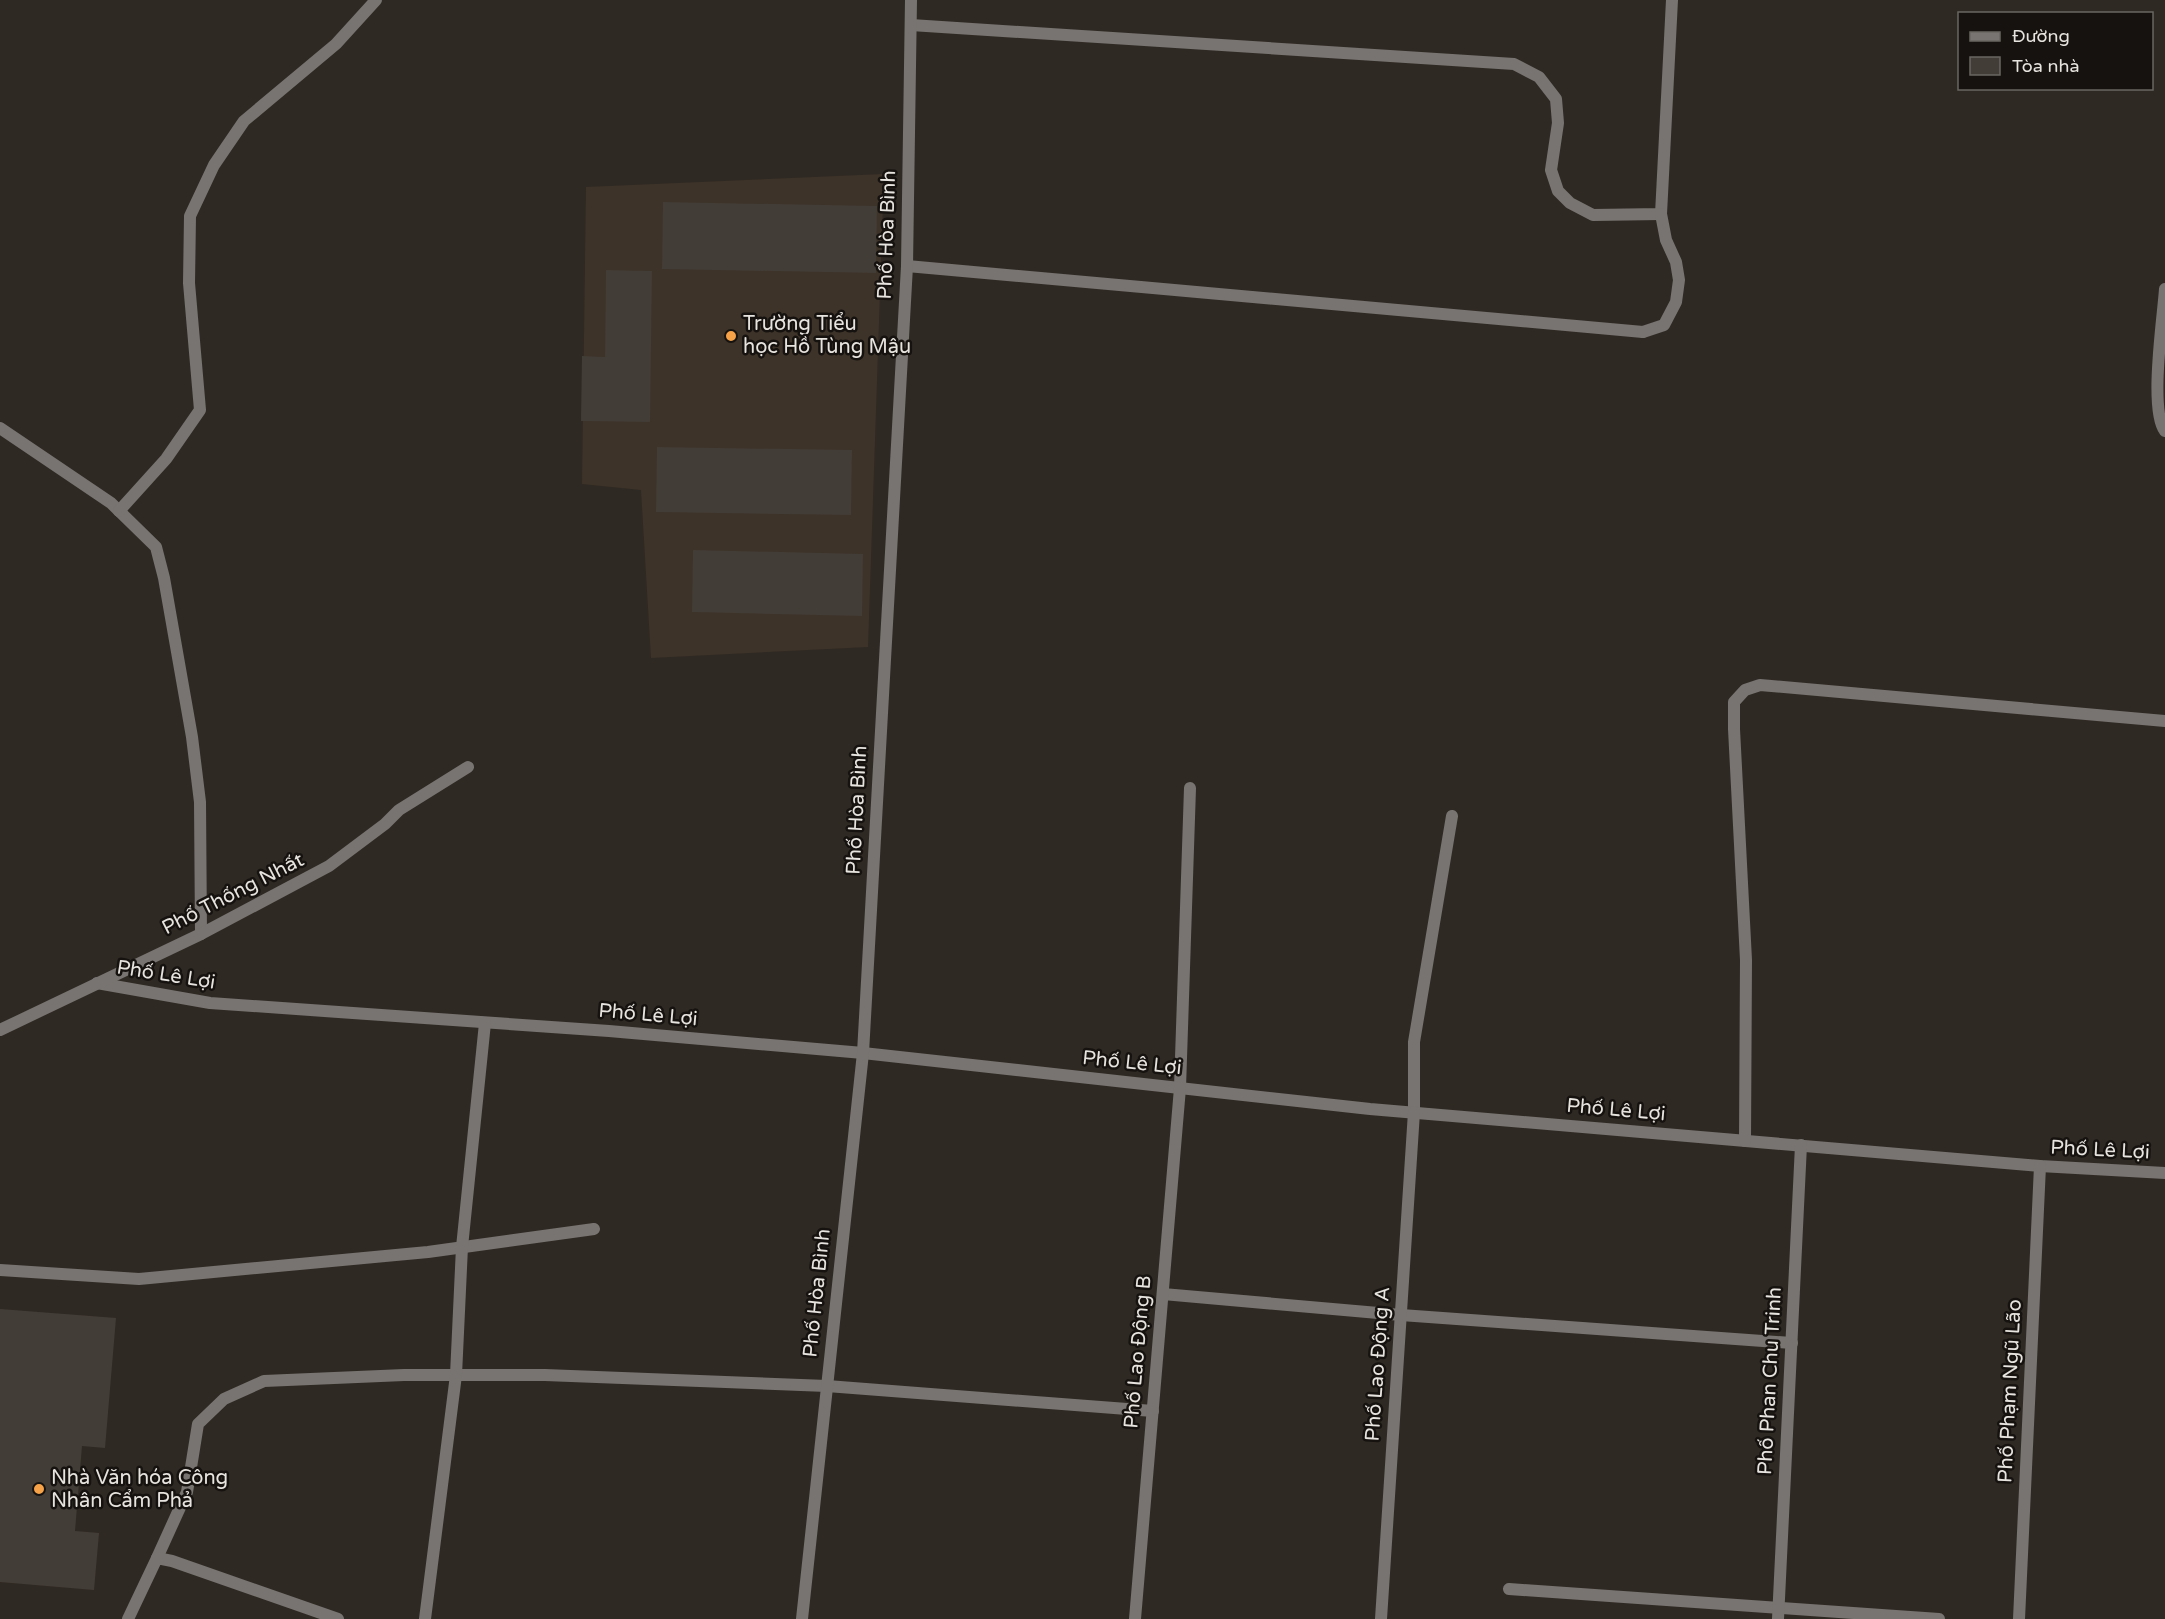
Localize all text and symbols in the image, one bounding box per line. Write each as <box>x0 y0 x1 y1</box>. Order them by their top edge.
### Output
legend <box>1958 12 2153 90</box>
text: Đường <box>2012 25 2070 47</box>
text: Tòa nhà <box>2012 55 2080 77</box>
street label: Phố Hòa Bình <box>873 170 901 300</box>
place label: Trường Tiểu học Hồ Tùng Mậu <box>743 312 911 359</box>
marker: Trường Tiểu học Hồ Tùng Mậu <box>724 329 738 343</box>
street label: Phố Hòa Bình <box>842 745 872 875</box>
street label: Phố Thống Nhất <box>158 848 308 940</box>
street label: Phố Lê Lợi <box>115 955 217 995</box>
street label: Phố Lê Lợi <box>597 999 699 1031</box>
street label: Phố Lê Lợi <box>1081 1046 1183 1080</box>
street label: Phố Lê Lợi <box>1565 1094 1667 1126</box>
street label: Phố Lê Lợi <box>2050 1135 2150 1165</box>
street label: Phố Hòa Bình <box>798 1227 836 1359</box>
street label: Phố Lao Động B <box>1119 1274 1157 1430</box>
street label: Phố Lao Động A <box>1361 1286 1395 1442</box>
street label: Phố Phan Chu Trinh <box>1753 1286 1787 1476</box>
street label: Phố Phạm Ngũ Lão <box>1993 1299 2027 1483</box>
place label: Nhà Văn hóa Công Nhân Cẩm Phả <box>51 1466 228 1513</box>
marker: Nhà Văn hóa Công Nhân Cẩm Phả <box>32 1482 46 1496</box>

